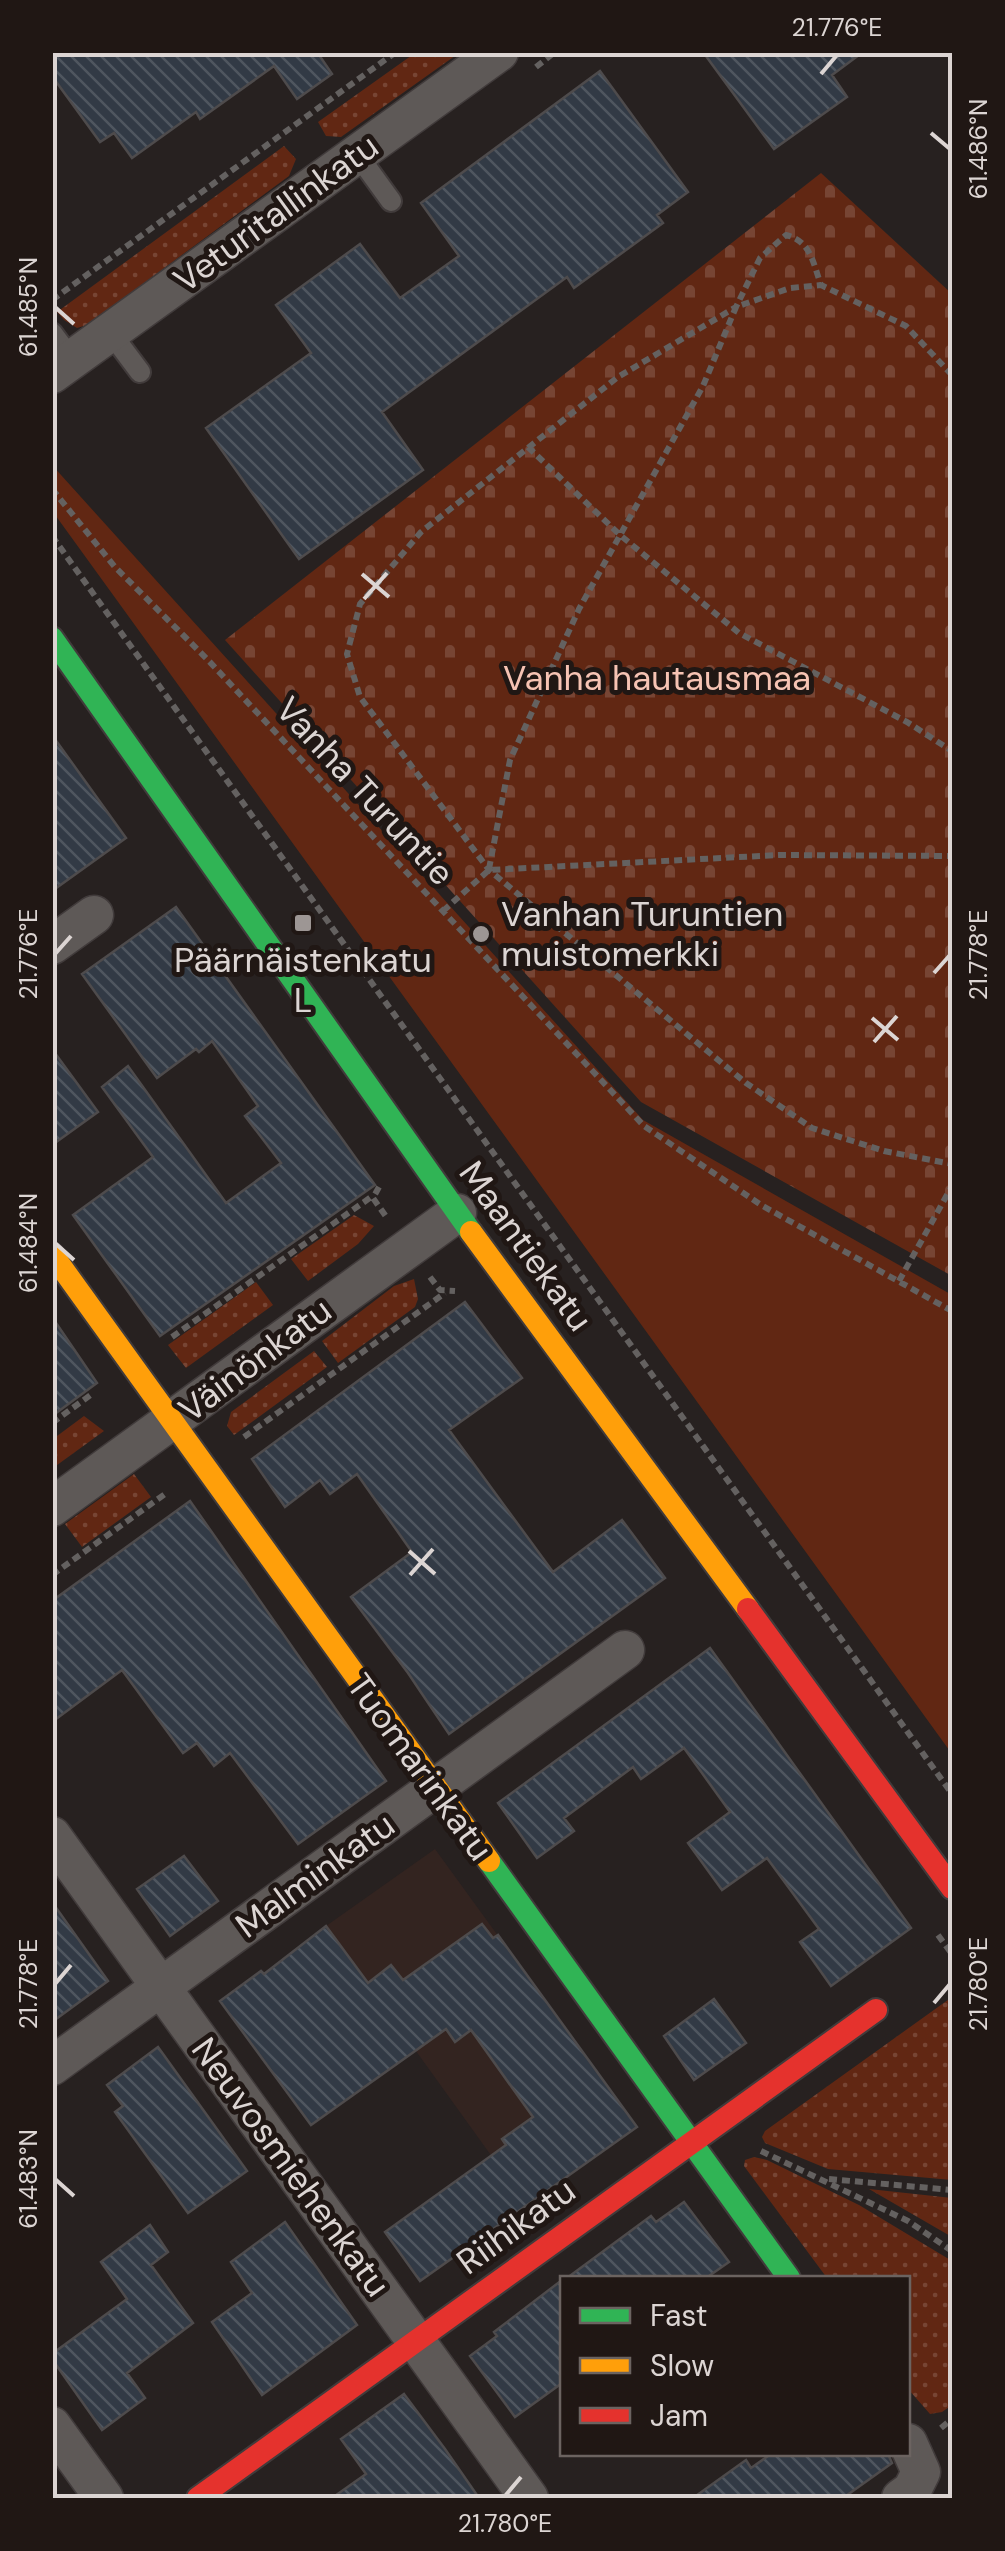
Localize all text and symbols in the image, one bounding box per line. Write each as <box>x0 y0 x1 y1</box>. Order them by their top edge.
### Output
text: 21.776°E <box>792 11 882 44</box>
text: 61.486°N <box>962 99 995 199</box>
street label: Veturitallinkatu <box>164 123 388 303</box>
text: 61.485°N <box>12 257 45 357</box>
park label: Vanha hautausmaa <box>503 655 811 701</box>
street label: Vanha Turuntie <box>266 687 464 895</box>
place label: Vanhan Turuntien muistomerkki <box>501 891 783 977</box>
text: 21.776°E <box>12 909 45 999</box>
text: 21.778°E <box>962 910 995 1000</box>
marker: Päärnäistenkatu L <box>292 912 314 934</box>
marker: Vanhan Turuntien muistomerkki <box>470 923 492 945</box>
place label: Päärnäistenkatu L <box>174 937 432 1023</box>
street label: Maantiekatu <box>449 1152 603 1340</box>
text: 61.484°N <box>12 1193 45 1293</box>
street label: Väinönkatu <box>169 1288 341 1432</box>
street label: Tuomarinkatu <box>337 1664 503 1870</box>
street label: Malminkatu <box>226 1802 404 1948</box>
text: 21.780°E <box>962 1937 995 2031</box>
text: 21.778°E <box>12 1939 45 2029</box>
street label: Neuvosmiehenkatu <box>181 2028 401 2306</box>
text: 61.483°N <box>12 2129 45 2229</box>
street label: Riihikatu <box>447 2167 585 2285</box>
legend <box>560 2276 910 2456</box>
text: Fast <box>650 2296 708 2335</box>
text: Slow <box>650 2346 714 2385</box>
text: Jam <box>650 2396 708 2435</box>
text: 21.780°E <box>458 2507 552 2540</box>

